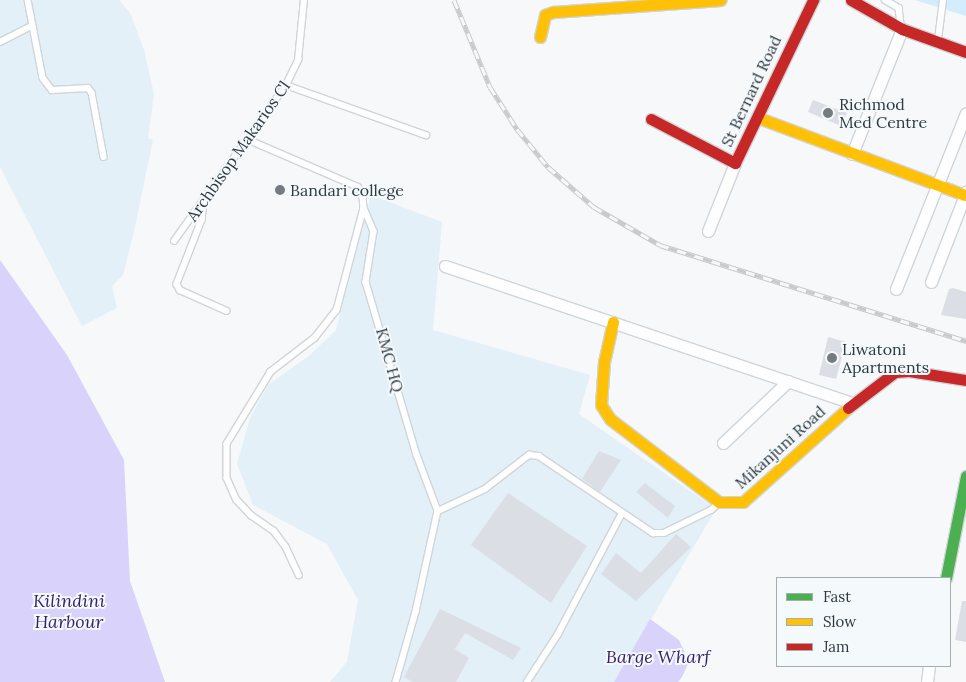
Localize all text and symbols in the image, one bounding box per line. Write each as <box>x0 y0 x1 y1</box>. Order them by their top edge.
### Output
street label: St Bernard Road <box>717 32 785 150</box>
street label: Archbisop Makarios Cl <box>182 77 294 225</box>
place label: Richmod Med Centre <box>839 94 927 132</box>
marker: Richmod Med Centre <box>821 106 835 120</box>
place label: Bandari college <box>290 180 404 200</box>
marker: Bandari college <box>274 184 286 196</box>
street label: KMC HQ <box>372 326 408 394</box>
place label: Liwatoni Apartments <box>842 339 929 377</box>
marker: Liwatoni Apartments <box>826 352 838 364</box>
street label: Mikanjuni Road <box>731 401 829 493</box>
legend <box>776 577 951 667</box>
text: Fast <box>823 587 851 606</box>
water label: Kilindini Harbour <box>33 591 105 634</box>
text: Slow <box>823 612 856 631</box>
text: Jam <box>823 637 850 656</box>
water label: Barge Wharf <box>606 646 710 668</box>

